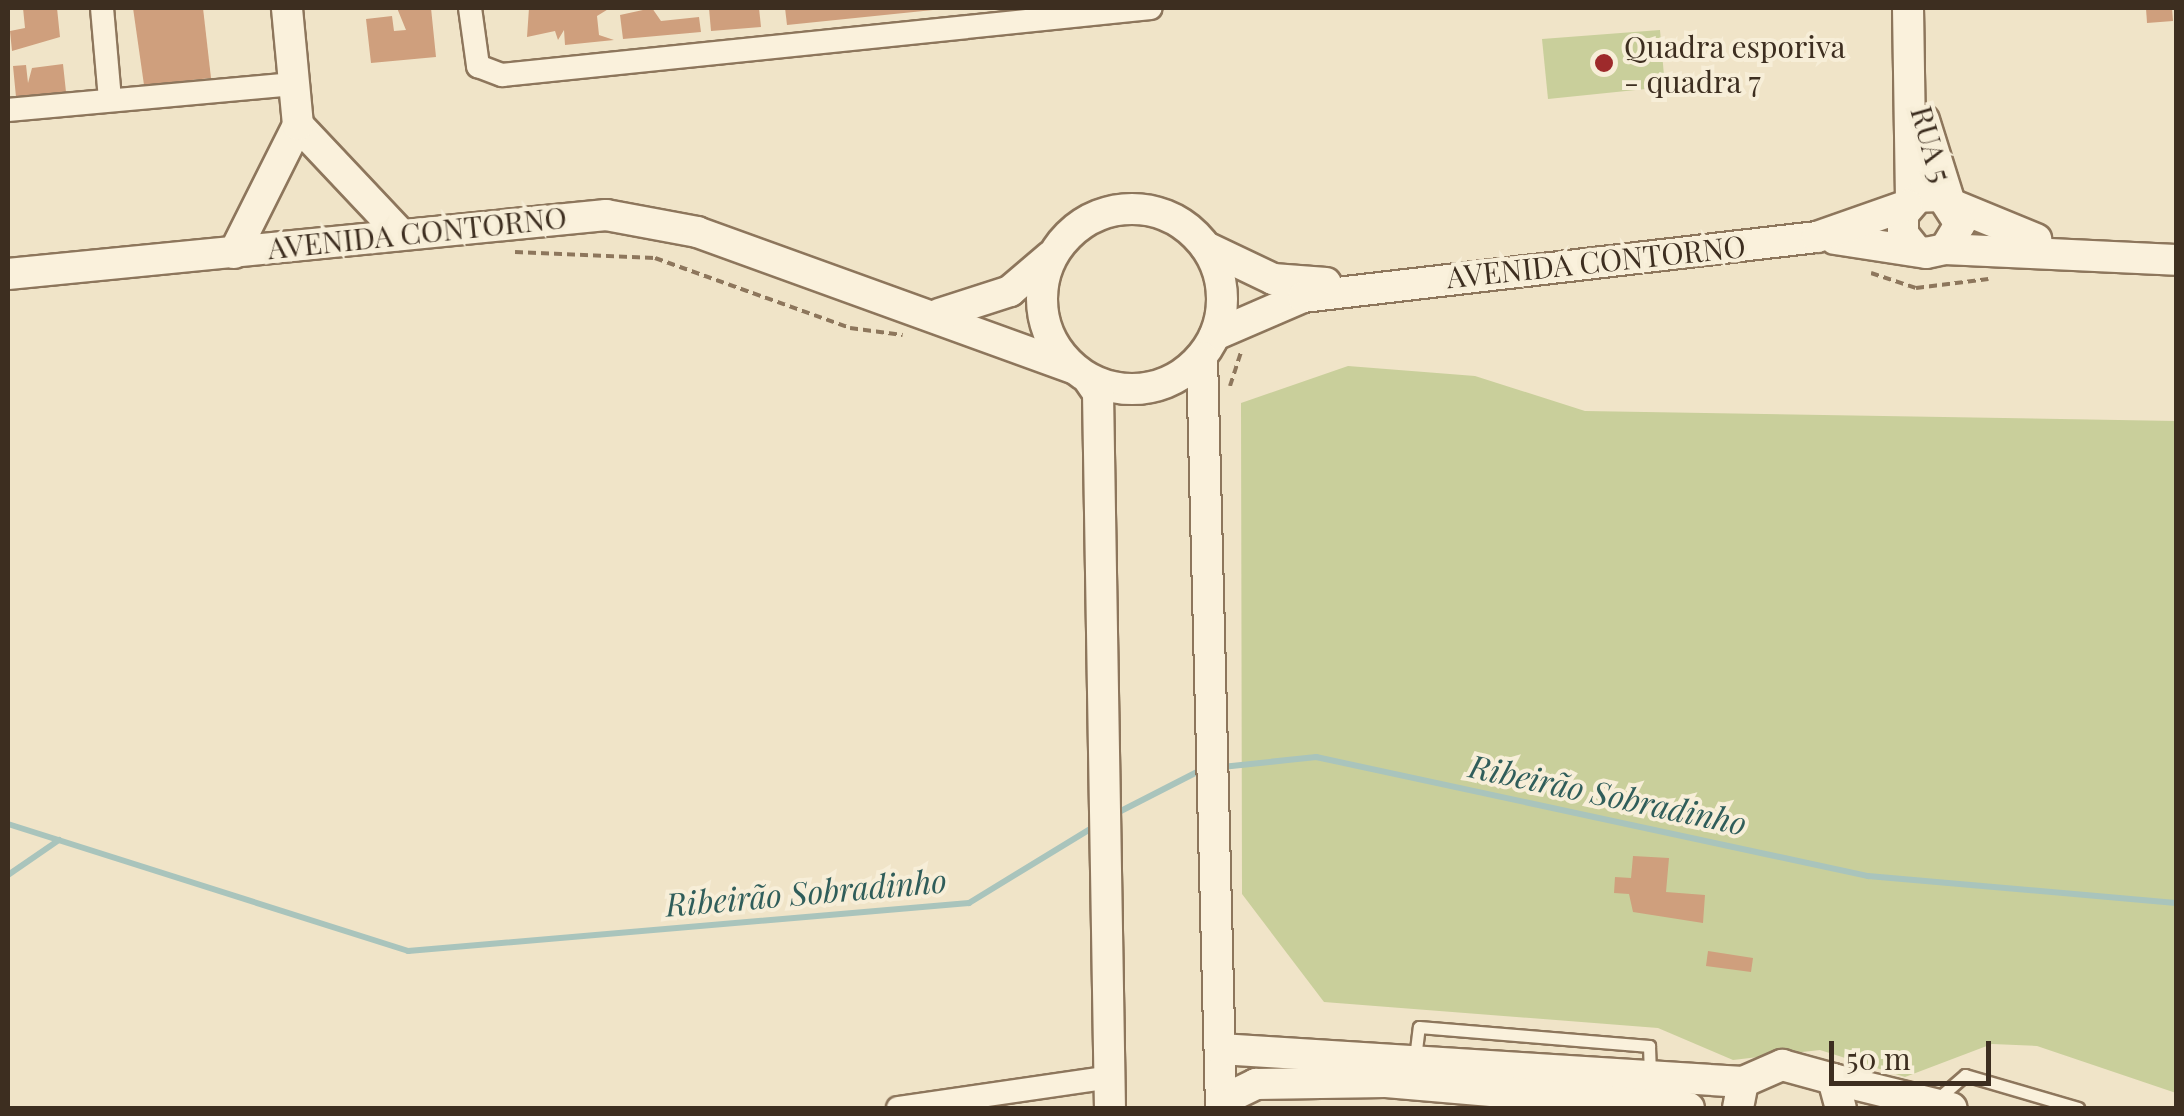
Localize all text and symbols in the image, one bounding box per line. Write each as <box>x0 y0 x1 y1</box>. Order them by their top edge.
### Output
place label: Quadra esporiva - quadra 7 <box>1624 28 1846 98</box>
marker: Quadra esporiva - quadra 7 <box>1593 52 1615 74</box>
street label: RUA 5 <box>1904 102 1960 186</box>
street label: AVENIDA CONTORNO <box>266 198 568 266</box>
street label: AVENIDA CONTORNO <box>1445 227 1747 295</box>
water label: Ribeirão Sobradinho <box>1466 746 1750 842</box>
water label: Ribeirão Sobradinho <box>664 861 948 923</box>
scale bar <box>1834 1021 1996 1083</box>
text: 50 m <box>1846 1038 1911 1078</box>

